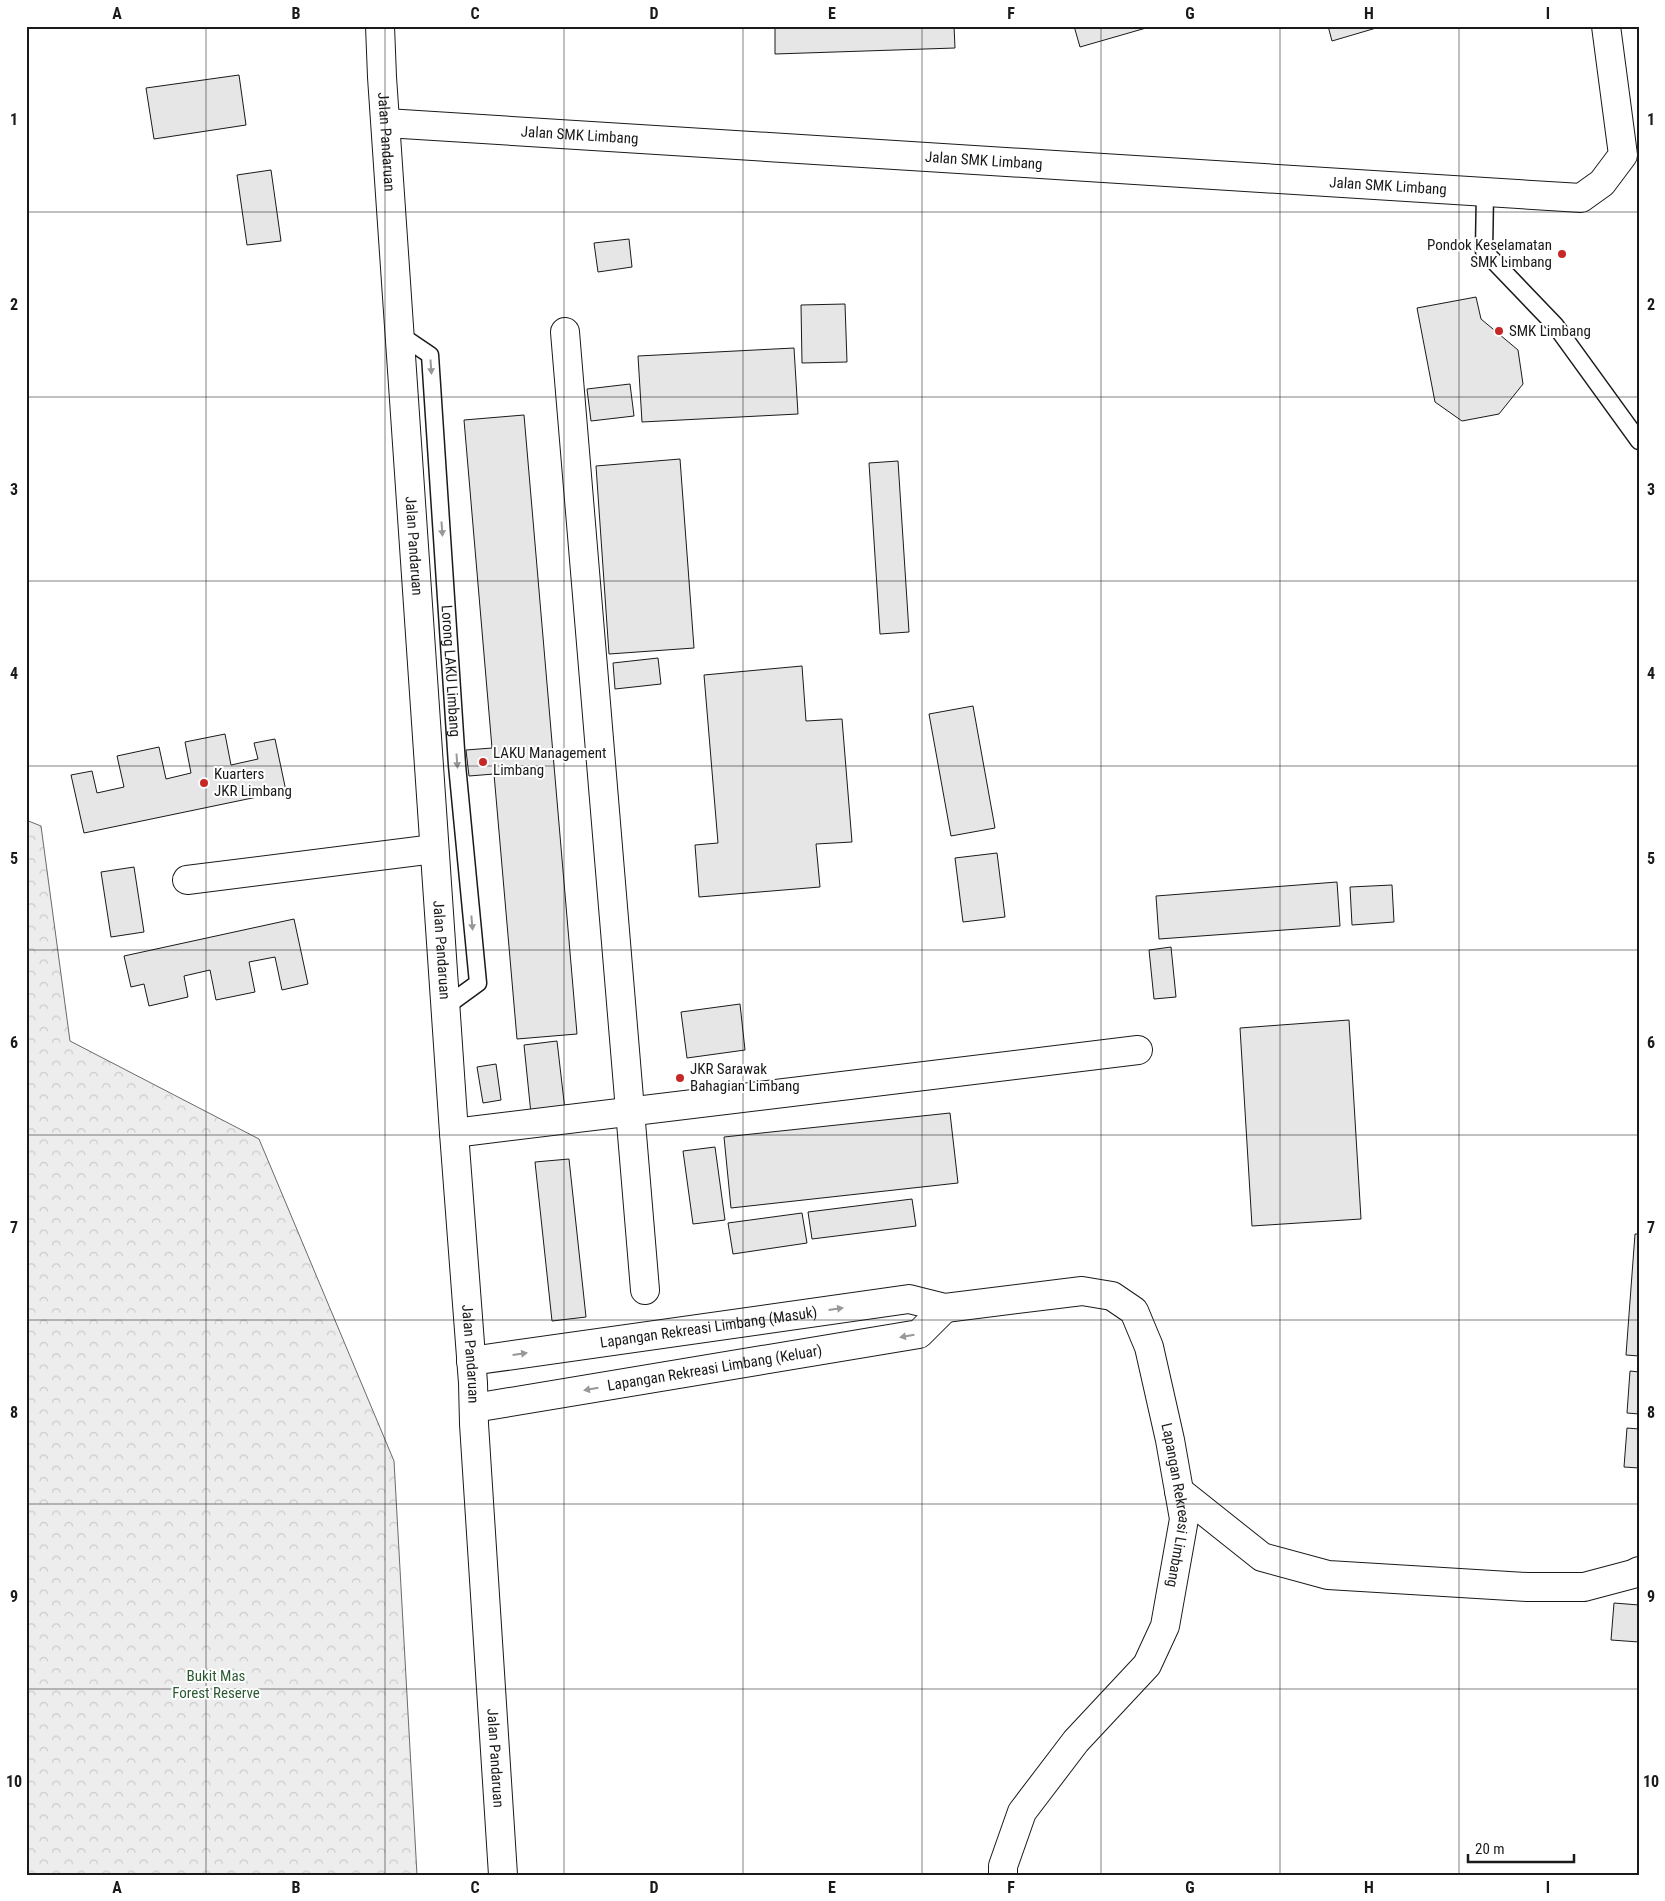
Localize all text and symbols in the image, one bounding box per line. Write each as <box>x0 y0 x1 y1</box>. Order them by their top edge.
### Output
text: A <box>112 4 122 23</box>
text: B <box>292 4 301 23</box>
text: C <box>470 4 480 23</box>
text: D <box>649 4 659 23</box>
text: E <box>828 4 836 23</box>
text: F <box>1007 4 1015 23</box>
text: G <box>1185 4 1195 23</box>
text: H <box>1364 4 1374 23</box>
text: I <box>1546 4 1550 23</box>
street label: Jalan Pandaruan <box>374 92 399 192</box>
text: 1 <box>10 110 18 129</box>
text: 1 <box>1647 110 1655 129</box>
street label: Jalan SMK Limbang <box>520 122 639 148</box>
street label: Jalan SMK Limbang <box>925 148 1043 173</box>
street label: Jalan SMK Limbang <box>1329 173 1447 199</box>
place label: Pondok Keselamatan SMK Limbang <box>1427 236 1552 271</box>
marker: Pondok Keselamatan SMK Limbang <box>1556 248 1568 260</box>
text: 2 <box>10 295 18 314</box>
text: 2 <box>1647 295 1655 314</box>
place label: SMK Limbang <box>1509 322 1591 340</box>
marker: SMK Limbang <box>1493 325 1505 337</box>
one-way arrow <box>427 359 435 375</box>
text: 3 <box>10 480 18 499</box>
text: 3 <box>1647 480 1655 499</box>
street label: Jalan Pandaruan <box>402 496 426 596</box>
one-way arrow <box>438 521 446 537</box>
street label: Lorong LAKU Limbang <box>437 604 464 737</box>
text: 4 <box>10 664 18 683</box>
text: 4 <box>1647 664 1655 683</box>
place label: LAKU Management Limbang <box>493 744 606 779</box>
one-way arrow <box>453 753 461 769</box>
marker: LAKU Management Limbang <box>477 756 489 768</box>
place label: Kuarters JKR Limbang <box>214 765 292 800</box>
marker: Kuarters JKR Limbang <box>198 777 210 789</box>
text: 5 <box>10 849 18 868</box>
text: 5 <box>1647 849 1655 868</box>
street label: Jalan Pandaruan <box>429 900 454 1000</box>
one-way arrow <box>468 915 476 931</box>
text: 6 <box>10 1033 18 1052</box>
text: 6 <box>1647 1033 1655 1052</box>
place label: JKR Sarawak Bahagian Limbang <box>690 1060 800 1095</box>
marker: JKR Sarawak Bahagian Limbang <box>674 1072 686 1084</box>
text: 7 <box>10 1218 18 1237</box>
text: 7 <box>1647 1218 1655 1237</box>
street label: Lapangan Rekreasi Limbang (Masuk) <box>599 1303 818 1352</box>
street label: Jalan Pandaruan <box>458 1304 482 1404</box>
one-way arrow <box>829 1305 845 1313</box>
one-way arrow <box>898 1332 914 1340</box>
street label: Lapangan Rekreasi Limbang (Keluar) <box>606 1341 823 1395</box>
one-way arrow <box>512 1350 528 1358</box>
one-way arrow <box>583 1385 599 1393</box>
text: 8 <box>10 1403 18 1422</box>
text: 8 <box>1647 1403 1655 1422</box>
street label: Lapangan Rekreasi Limbang <box>1157 1421 1193 1589</box>
text: 9 <box>10 1587 18 1606</box>
text: 9 <box>1647 1587 1655 1606</box>
park label: Bukit Mas Forest Reserve <box>172 1667 260 1702</box>
street label: Jalan Pandaruan <box>483 1708 508 1808</box>
text: 10 <box>6 1772 22 1791</box>
text: 10 <box>1643 1772 1659 1791</box>
scale bar <box>1468 1831 1574 1863</box>
text: 20 m <box>1475 1840 1505 1858</box>
text: A <box>112 1878 122 1897</box>
text: B <box>292 1878 301 1897</box>
text: C <box>470 1878 480 1897</box>
text: D <box>649 1878 659 1897</box>
text: E <box>828 1878 836 1897</box>
text: F <box>1007 1878 1015 1897</box>
text: G <box>1185 1878 1195 1897</box>
text: H <box>1364 1878 1374 1897</box>
text: I <box>1546 1878 1550 1897</box>

